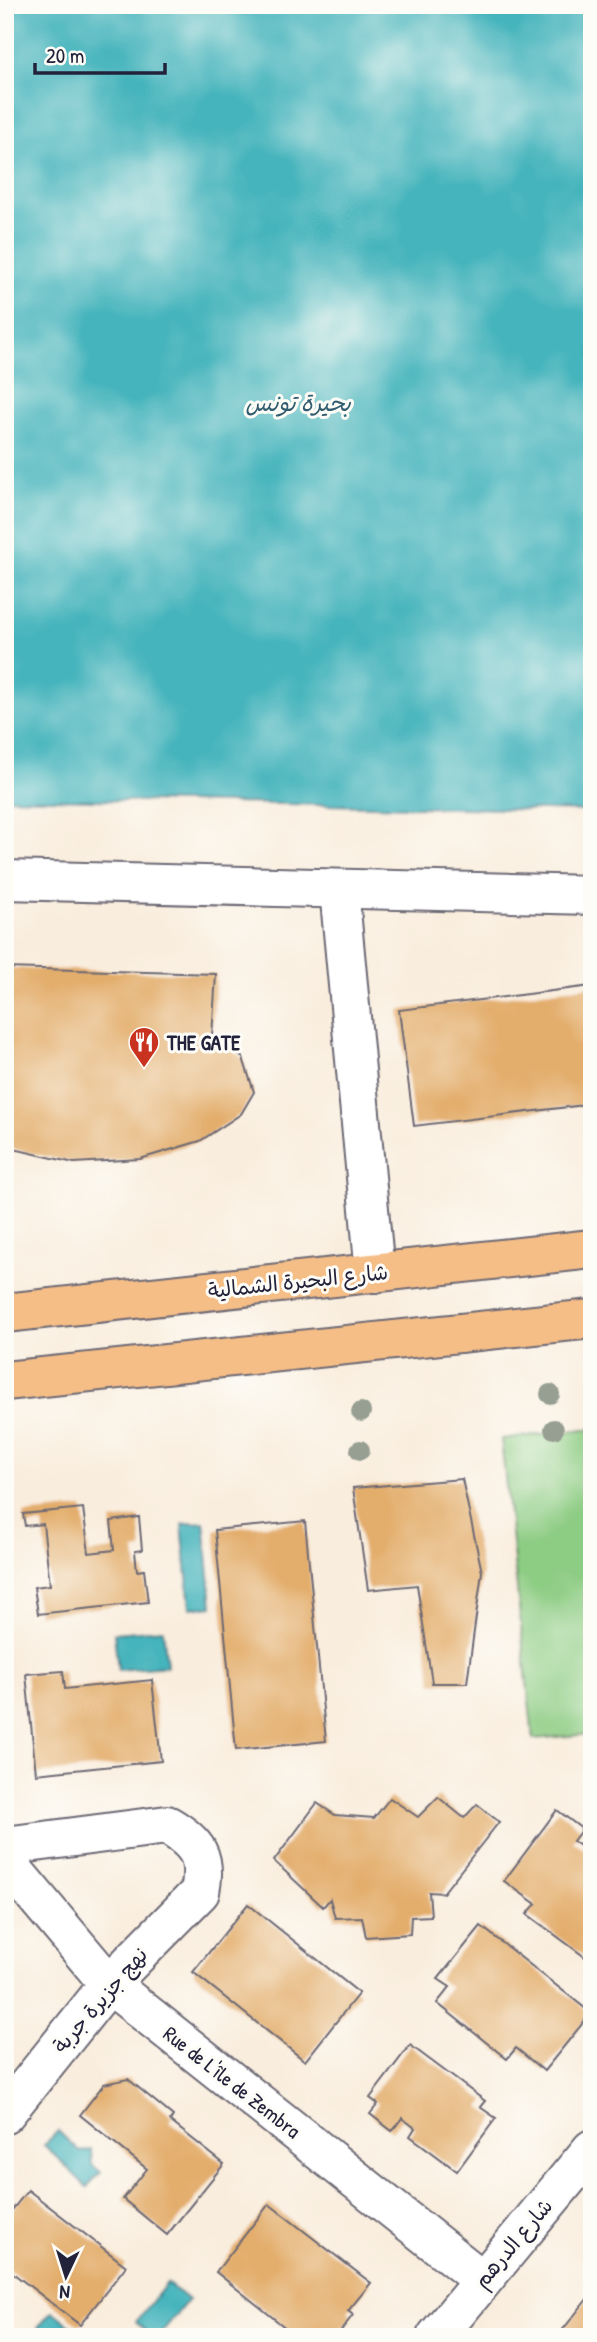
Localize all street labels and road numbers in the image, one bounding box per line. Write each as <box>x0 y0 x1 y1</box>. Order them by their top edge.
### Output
street label: شارع البحيرة الشمالية <box>207 1257 390 1306</box>
street label: نهج جزيرة جربة <box>46 1941 154 2059</box>
street label: Rue de L'île de Zembra <box>157 2019 307 2145</box>
street label: شارع الدرهم <box>467 2192 561 2295</box>

